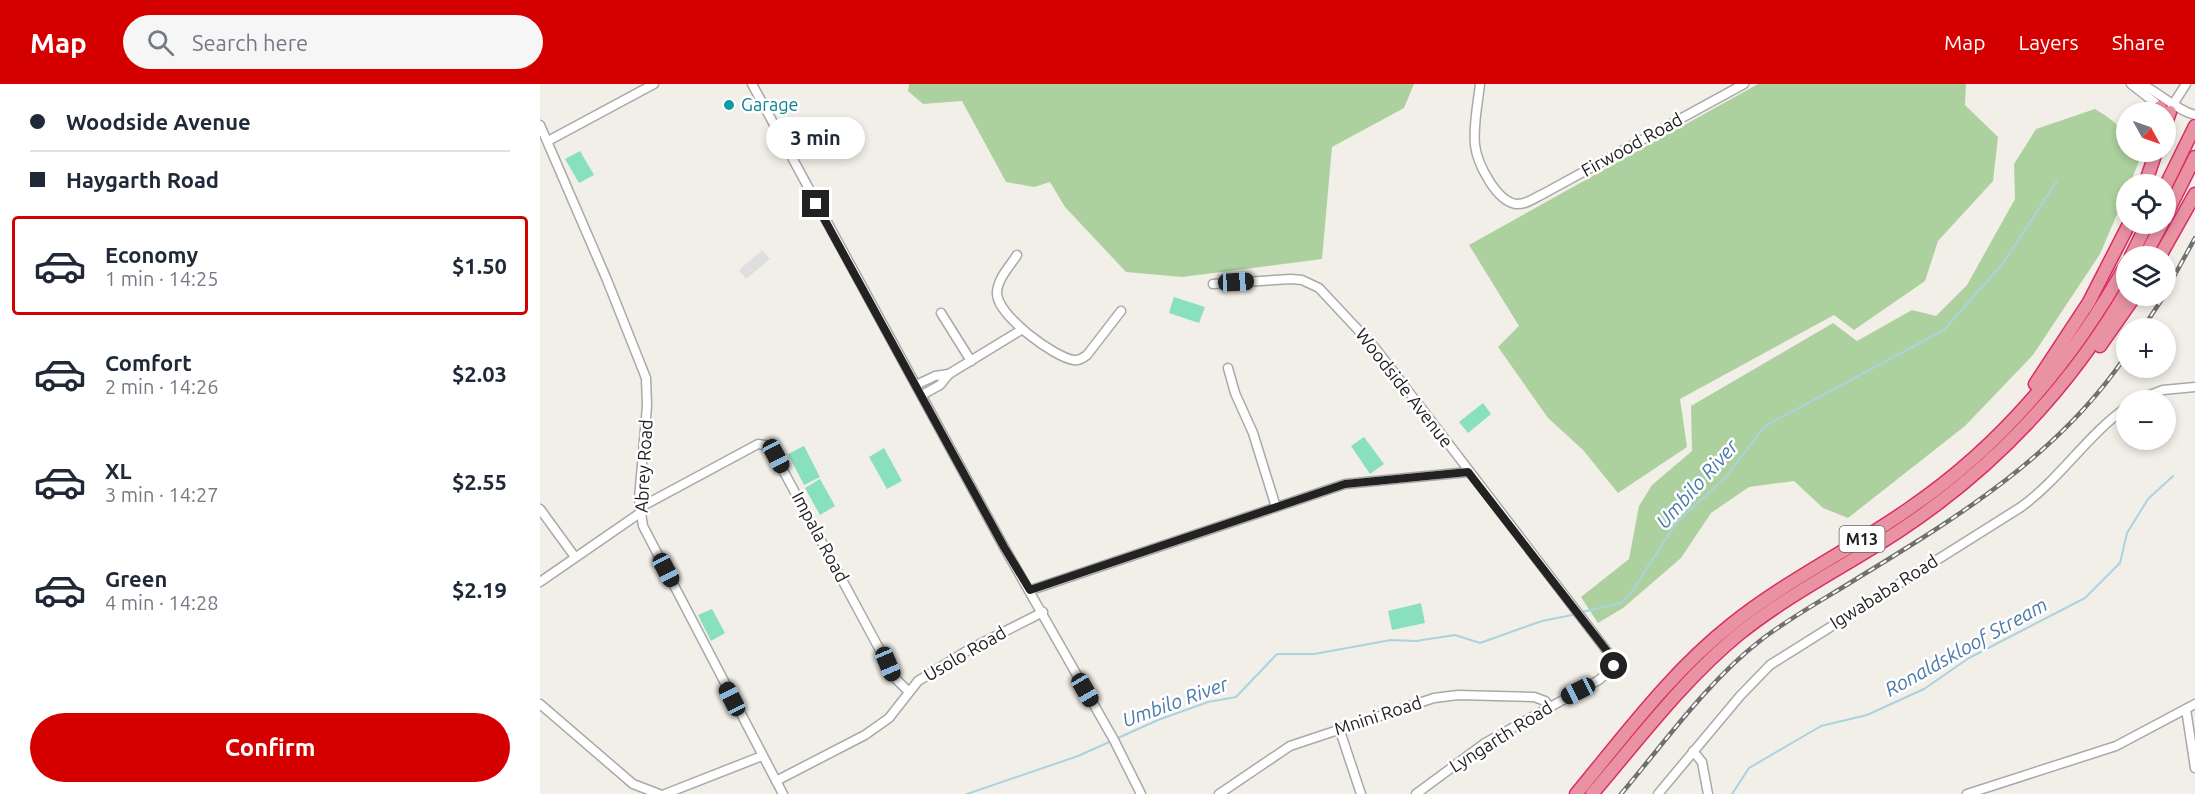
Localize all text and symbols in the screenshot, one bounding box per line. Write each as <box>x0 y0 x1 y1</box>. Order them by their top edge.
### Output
search box <box>123 15 543 69</box>
icon: search <box>144 26 177 59</box>
text: Map <box>30 27 87 58</box>
text: Search here <box>192 30 308 55</box>
text: Map <box>1944 30 1985 54</box>
text: Layers <box>2018 30 2079 54</box>
text: Share <box>2112 30 2165 54</box>
place label: Garage <box>741 94 799 114</box>
marker: Garage <box>722 98 736 112</box>
north arrow <box>2116 102 2176 162</box>
map controls <box>2116 102 2176 450</box>
street label: Firwood Road <box>1578 108 1685 180</box>
text: Woodside Avenue <box>66 109 251 134</box>
callout: 3 min <box>766 117 866 159</box>
text: 3 min <box>790 126 841 149</box>
text: Haygarth Road <box>66 167 219 192</box>
button: locate <box>2116 174 2176 234</box>
route end <box>802 190 829 217</box>
icon: car <box>33 239 87 293</box>
text: Economy <box>105 242 198 267</box>
button: layers <box>2116 246 2176 306</box>
text: $1.50 <box>452 253 507 278</box>
text: 1 min · 14:25 <box>105 267 219 290</box>
car <box>1218 272 1254 292</box>
button: + <box>2116 318 2176 378</box>
street label: Woodside Avenue <box>1352 324 1457 451</box>
icon: car <box>33 347 87 401</box>
text: Comfort <box>105 350 192 375</box>
text: $2.03 <box>452 361 507 386</box>
text: 2 min · 14:26 <box>105 375 219 398</box>
button: − <box>2116 390 2176 450</box>
street label: Abrey Road <box>631 419 655 513</box>
water label: Umbilo River <box>1651 434 1743 533</box>
car <box>760 436 792 476</box>
icon: car <box>33 455 87 509</box>
text: XL <box>105 458 132 483</box>
text: $2.55 <box>452 469 507 494</box>
text: 3 min · 14:27 <box>105 483 219 506</box>
street label: Impala Road <box>789 488 853 585</box>
road number: M13 <box>1840 526 1884 552</box>
car <box>650 550 682 590</box>
street label: Igwababa Road <box>1826 550 1941 632</box>
icon: car <box>33 563 87 617</box>
text: Green <box>105 566 167 591</box>
text: $2.19 <box>452 577 507 602</box>
text: 4 min · 14:28 <box>105 591 219 614</box>
water label: Ronaldskloof Stream <box>1881 592 2051 701</box>
street label: Usolo Road <box>920 622 1009 685</box>
car <box>873 644 903 684</box>
route start <box>1600 652 1627 679</box>
car <box>1068 670 1102 710</box>
water label: Umbilo River <box>1119 671 1232 731</box>
car <box>1558 675 1598 707</box>
car <box>716 679 748 719</box>
street label: Mnini Road <box>1332 692 1424 739</box>
street label: Lyngarth Road <box>1445 697 1555 776</box>
button: Confirm <box>30 713 510 782</box>

